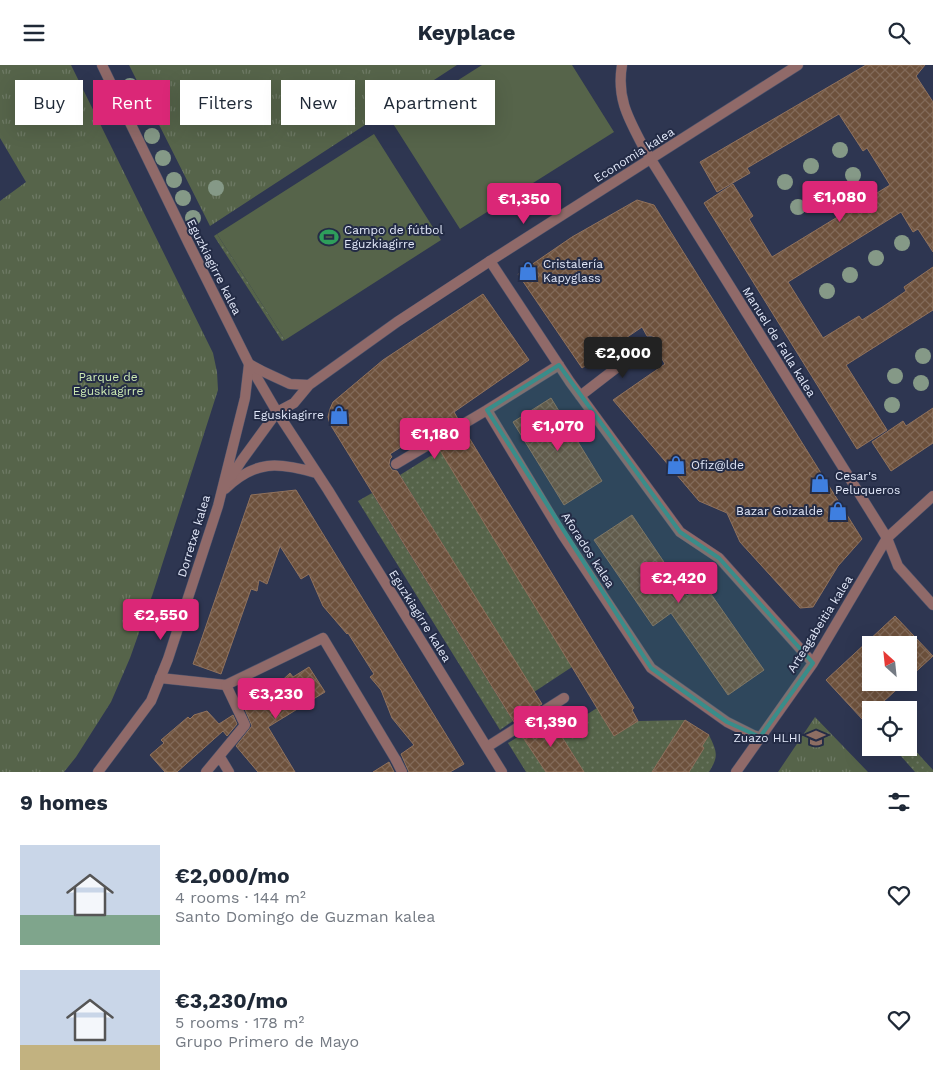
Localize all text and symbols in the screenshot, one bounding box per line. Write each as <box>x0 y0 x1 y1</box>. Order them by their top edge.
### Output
icon: menu <box>20 19 48 47</box>
icon: search <box>885 19 913 47</box>
text: Keyplace <box>417 20 516 45</box>
chip: Buy <box>15 80 83 125</box>
chip: Rent <box>93 80 170 125</box>
chip: Filters <box>180 80 271 125</box>
chip: New <box>281 80 355 125</box>
chip: Apartment <box>365 80 495 125</box>
street label: Economia kalea <box>591 125 677 185</box>
pin: €1,080 <box>799 181 881 223</box>
pin: €1,350 <box>483 183 565 225</box>
text: €1,080 <box>813 187 867 206</box>
text: €1,350 <box>498 189 550 208</box>
street label: Eguzkiagirre kalea <box>184 217 244 317</box>
place label: Campo de fútbol Eguzkiagirre <box>344 223 443 251</box>
sports icon: Campo de fútbol Eguzkiagirre <box>318 226 340 248</box>
place label: Cristalería Kapyglass <box>543 257 603 285</box>
shop icon: Cristalería Kapyglass <box>517 260 539 282</box>
street label: Manuel de Falla kalea <box>739 284 819 400</box>
pin: €2,000 <box>582 337 664 379</box>
text: €2,000 <box>595 343 651 362</box>
park label: Parque de Eguskiagirre <box>73 370 143 398</box>
shop icon: Eguskiagirre <box>328 404 350 426</box>
place label: Eguskiagirre <box>253 408 324 422</box>
pin: €1,070 <box>517 409 599 452</box>
text: €1,070 <box>532 416 584 435</box>
pin: €1,180 <box>394 417 476 460</box>
text: €1,180 <box>411 424 459 443</box>
shop icon: Ofiz@lde <box>665 454 687 476</box>
place label: Ofiz@lde <box>691 458 744 472</box>
place label: Cesar's Peluqueros <box>835 469 900 497</box>
shop icon: Cesar's Peluqueros <box>809 472 831 494</box>
street label: Dorretxe kalea <box>175 493 213 579</box>
shop icon: Bazar Goizalde <box>827 500 849 522</box>
place label: Bazar Goizalde <box>736 504 823 518</box>
street label: Aforados kalea <box>558 510 618 590</box>
pin: €2,420 <box>638 561 720 604</box>
street label: Eguzkiagirre kalea <box>386 567 454 665</box>
text: €2,420 <box>651 568 707 587</box>
street label: Arteagabeitia kalea <box>784 573 856 675</box>
pin: €2,550 <box>120 599 202 641</box>
text: €2,550 <box>134 605 188 624</box>
north arrow <box>862 636 918 691</box>
map controls <box>862 636 917 756</box>
pin: €3,230 <box>235 677 317 720</box>
text: €3,230 <box>249 684 303 703</box>
button: locate <box>862 701 917 756</box>
pin: €1,390 <box>510 705 592 748</box>
text: €1,390 <box>525 712 577 731</box>
school or university icon: Zuazo HLHI <box>805 727 827 749</box>
place label: Zuazo HLHI <box>734 731 801 745</box>
icon: filters <box>885 788 913 816</box>
text: 9 homes <box>20 790 108 815</box>
text: €2,000/mo <box>175 863 290 888</box>
icon: home <box>60 865 120 925</box>
icon: heart <box>885 881 913 909</box>
text: 4 rooms · 144 m² <box>175 888 306 907</box>
text: Santo Domingo de Guzman kalea <box>175 907 435 926</box>
text: €3,230/mo <box>175 988 288 1013</box>
icon: home <box>60 990 120 1050</box>
icon: heart <box>885 1006 913 1034</box>
text: 5 rooms · 178 m² <box>175 1013 304 1032</box>
text: Grupo Primero de Mayo <box>175 1032 359 1051</box>

